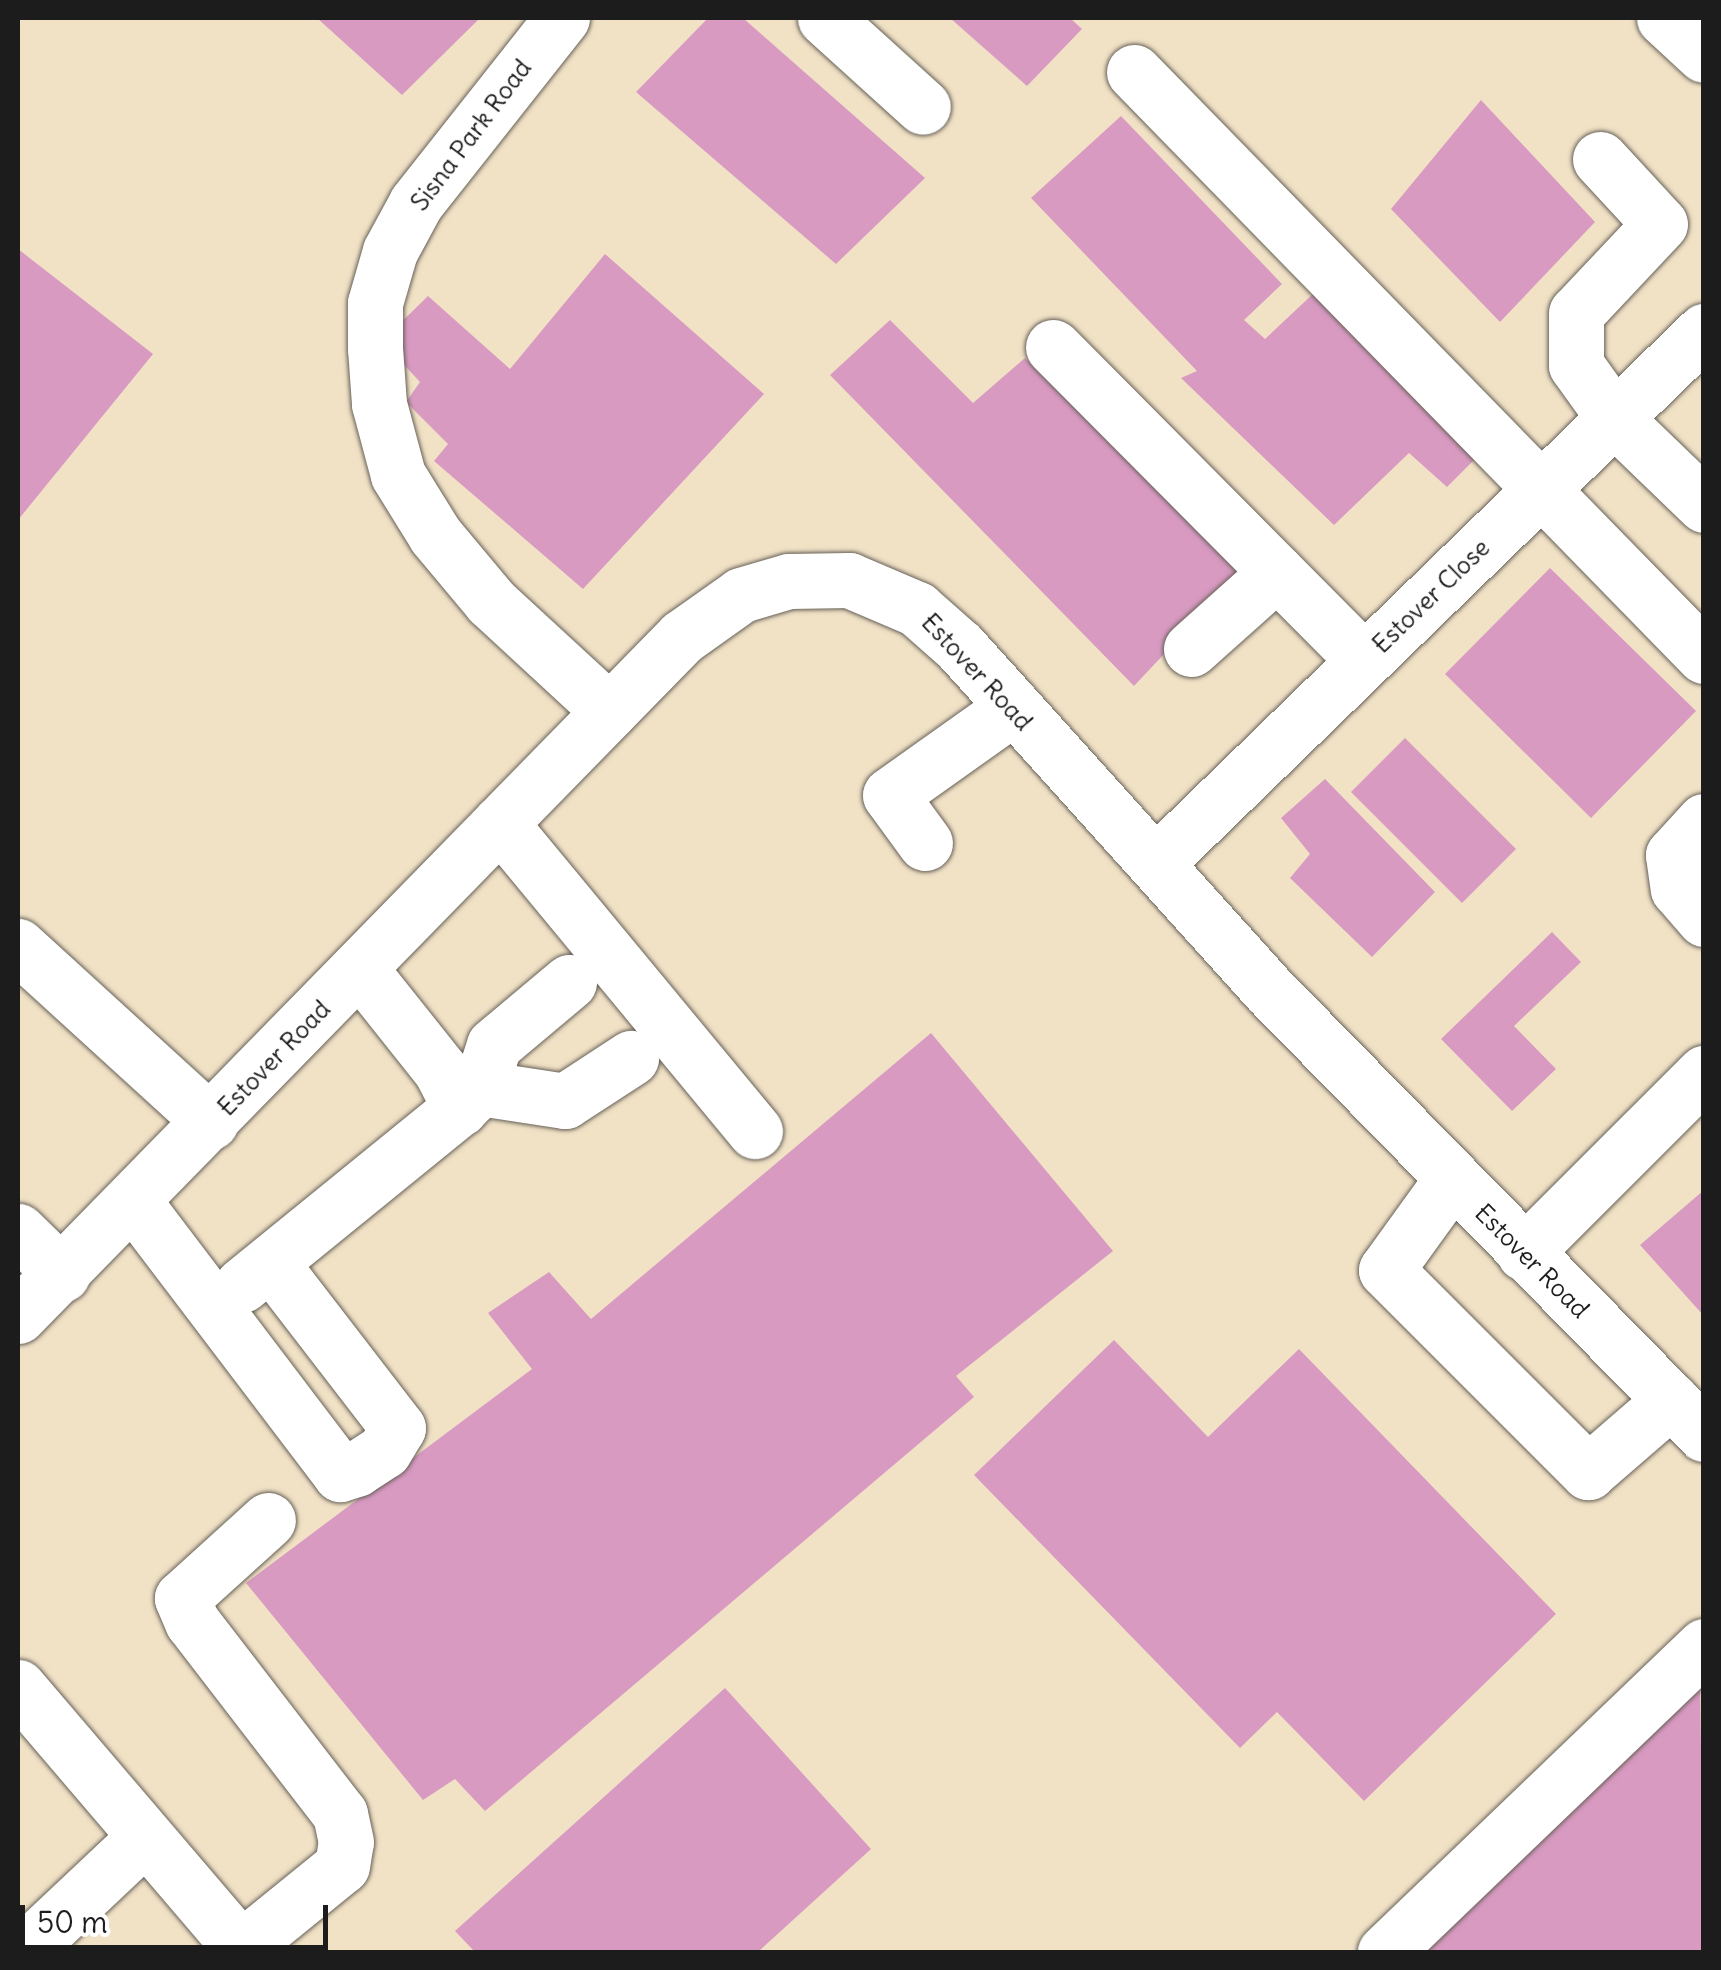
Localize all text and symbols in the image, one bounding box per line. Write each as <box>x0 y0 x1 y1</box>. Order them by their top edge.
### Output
street label: Sisna Park Road <box>404 53 538 217</box>
street label: Estover Close <box>1366 533 1496 659</box>
street label: Estover Road <box>915 607 1039 737</box>
street label: Estover Road <box>211 994 337 1122</box>
street label: Estover Road <box>1469 1198 1595 1324</box>
scale bar <box>25 1885 332 1947</box>
text: 50 m <box>37 1903 107 1941</box>

